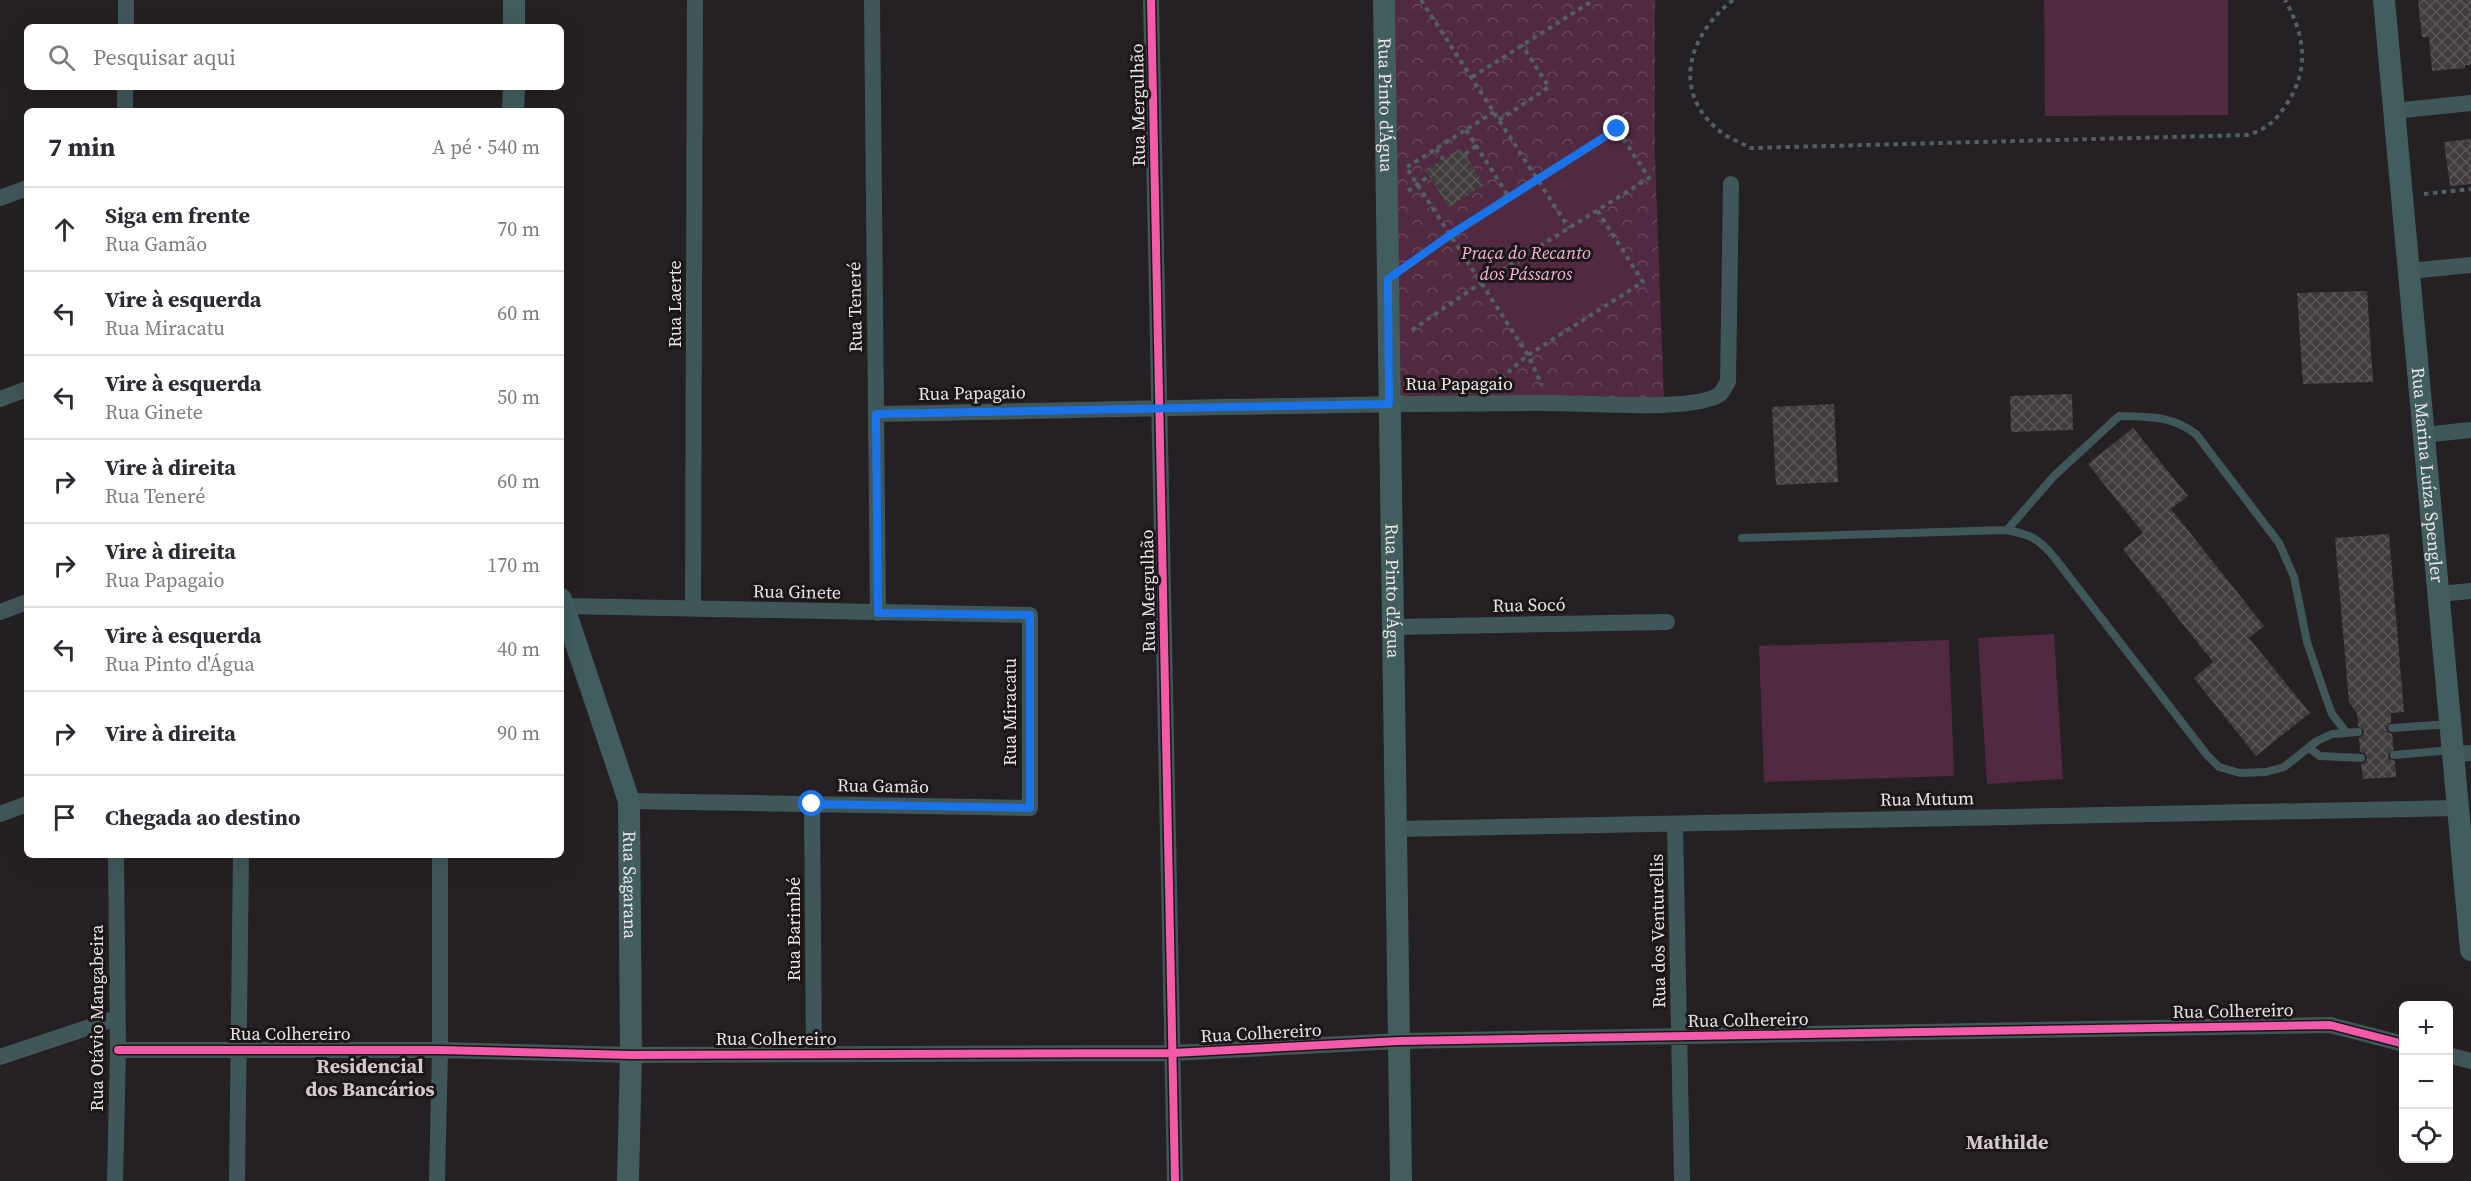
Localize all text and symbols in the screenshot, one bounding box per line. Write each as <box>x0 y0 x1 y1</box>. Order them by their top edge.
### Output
search box <box>24 24 564 90</box>
street label: Rua Pinto d'Água <box>1373 37 1399 173</box>
icon: search <box>45 41 78 74</box>
text: Pesquisar aqui <box>93 42 236 72</box>
street label: Rua Mergulhão <box>1124 43 1151 167</box>
route end <box>1603 115 1629 141</box>
text: 7 min <box>48 129 115 165</box>
text: A pé · 540 m <box>432 133 540 161</box>
text: Siga em frente <box>105 200 250 230</box>
icon: ahead <box>48 213 81 246</box>
text: 70 m <box>497 215 540 243</box>
text: Rua Gamão <box>105 230 207 258</box>
park label: Praça do Recanto dos Pássaros <box>1460 240 1591 286</box>
street label: Rua Laerte <box>662 260 687 348</box>
street label: Rua Teneré <box>841 262 868 352</box>
text: Vire à esquerda <box>105 284 261 314</box>
icon: left <box>48 297 81 330</box>
text: 60 m <box>497 299 540 327</box>
text: Rua Miracatu <box>105 314 225 342</box>
street label: Rua Marina Luíza Spengler <box>2406 366 2450 584</box>
text: Vire à esquerda <box>105 368 261 398</box>
street label: Rua Papagaio <box>1405 371 1513 396</box>
street label: Rua Papagaio <box>918 379 1026 406</box>
icon: left <box>48 381 81 414</box>
text: 50 m <box>497 383 540 411</box>
text: Rua Ginete <box>105 398 203 426</box>
text: Vire à direita <box>105 452 236 482</box>
icon: right <box>48 465 81 498</box>
text: 60 m <box>497 467 540 495</box>
text: Rua Teneré <box>105 482 206 510</box>
street label: Rua Pinto d'Água <box>1380 523 1406 659</box>
street label: Rua Mergulhão <box>1134 529 1161 653</box>
text: Vire à direita <box>105 536 236 566</box>
icon: right <box>48 549 81 582</box>
text: 170 m <box>487 551 540 579</box>
text: Rua Papagaio <box>105 566 225 594</box>
street label: Rua Ginete <box>753 578 841 605</box>
street label: Rua Socó <box>1492 591 1566 618</box>
text: Vire à esquerda <box>105 620 261 650</box>
icon: left <box>48 633 81 666</box>
text: 40 m <box>497 635 540 663</box>
text: Rua Pinto d'Água <box>105 650 255 678</box>
street label: Rua Miracatu <box>997 658 1022 766</box>
icon: right <box>48 717 81 750</box>
text: Vire à direita <box>105 718 236 748</box>
text: 90 m <box>497 719 540 747</box>
street label: Rua Gamão <box>837 772 929 799</box>
street label: Rua Mutum <box>1880 785 1974 812</box>
route start <box>798 790 824 816</box>
icon: arrive <box>48 801 81 834</box>
text: Chegada ao destino <box>105 802 300 832</box>
street label: Rua Sagarana <box>617 831 643 940</box>
street label: Rua dos Venturellis <box>1644 853 1671 1008</box>
street label: Rua Barimbé <box>781 877 806 981</box>
street label: Rua Otávio Mangabeira <box>84 924 109 1111</box>
street label: Rua Colhereiro <box>2172 997 2294 1024</box>
map controls <box>2399 1001 2453 1163</box>
button: + <box>2399 1001 2453 1055</box>
street label: Rua Colhereiro <box>1687 1006 1809 1033</box>
street label: Rua Colhereiro <box>1200 1017 1322 1048</box>
street label: Rua Colhereiro <box>229 1021 351 1046</box>
street label: Rua Colhereiro <box>715 1026 837 1051</box>
district label: Residencial dos Bancários <box>305 1052 435 1103</box>
button: − <box>2399 1055 2453 1109</box>
button: locate <box>2399 1109 2453 1163</box>
district label: Mathilde <box>1966 1128 2048 1156</box>

